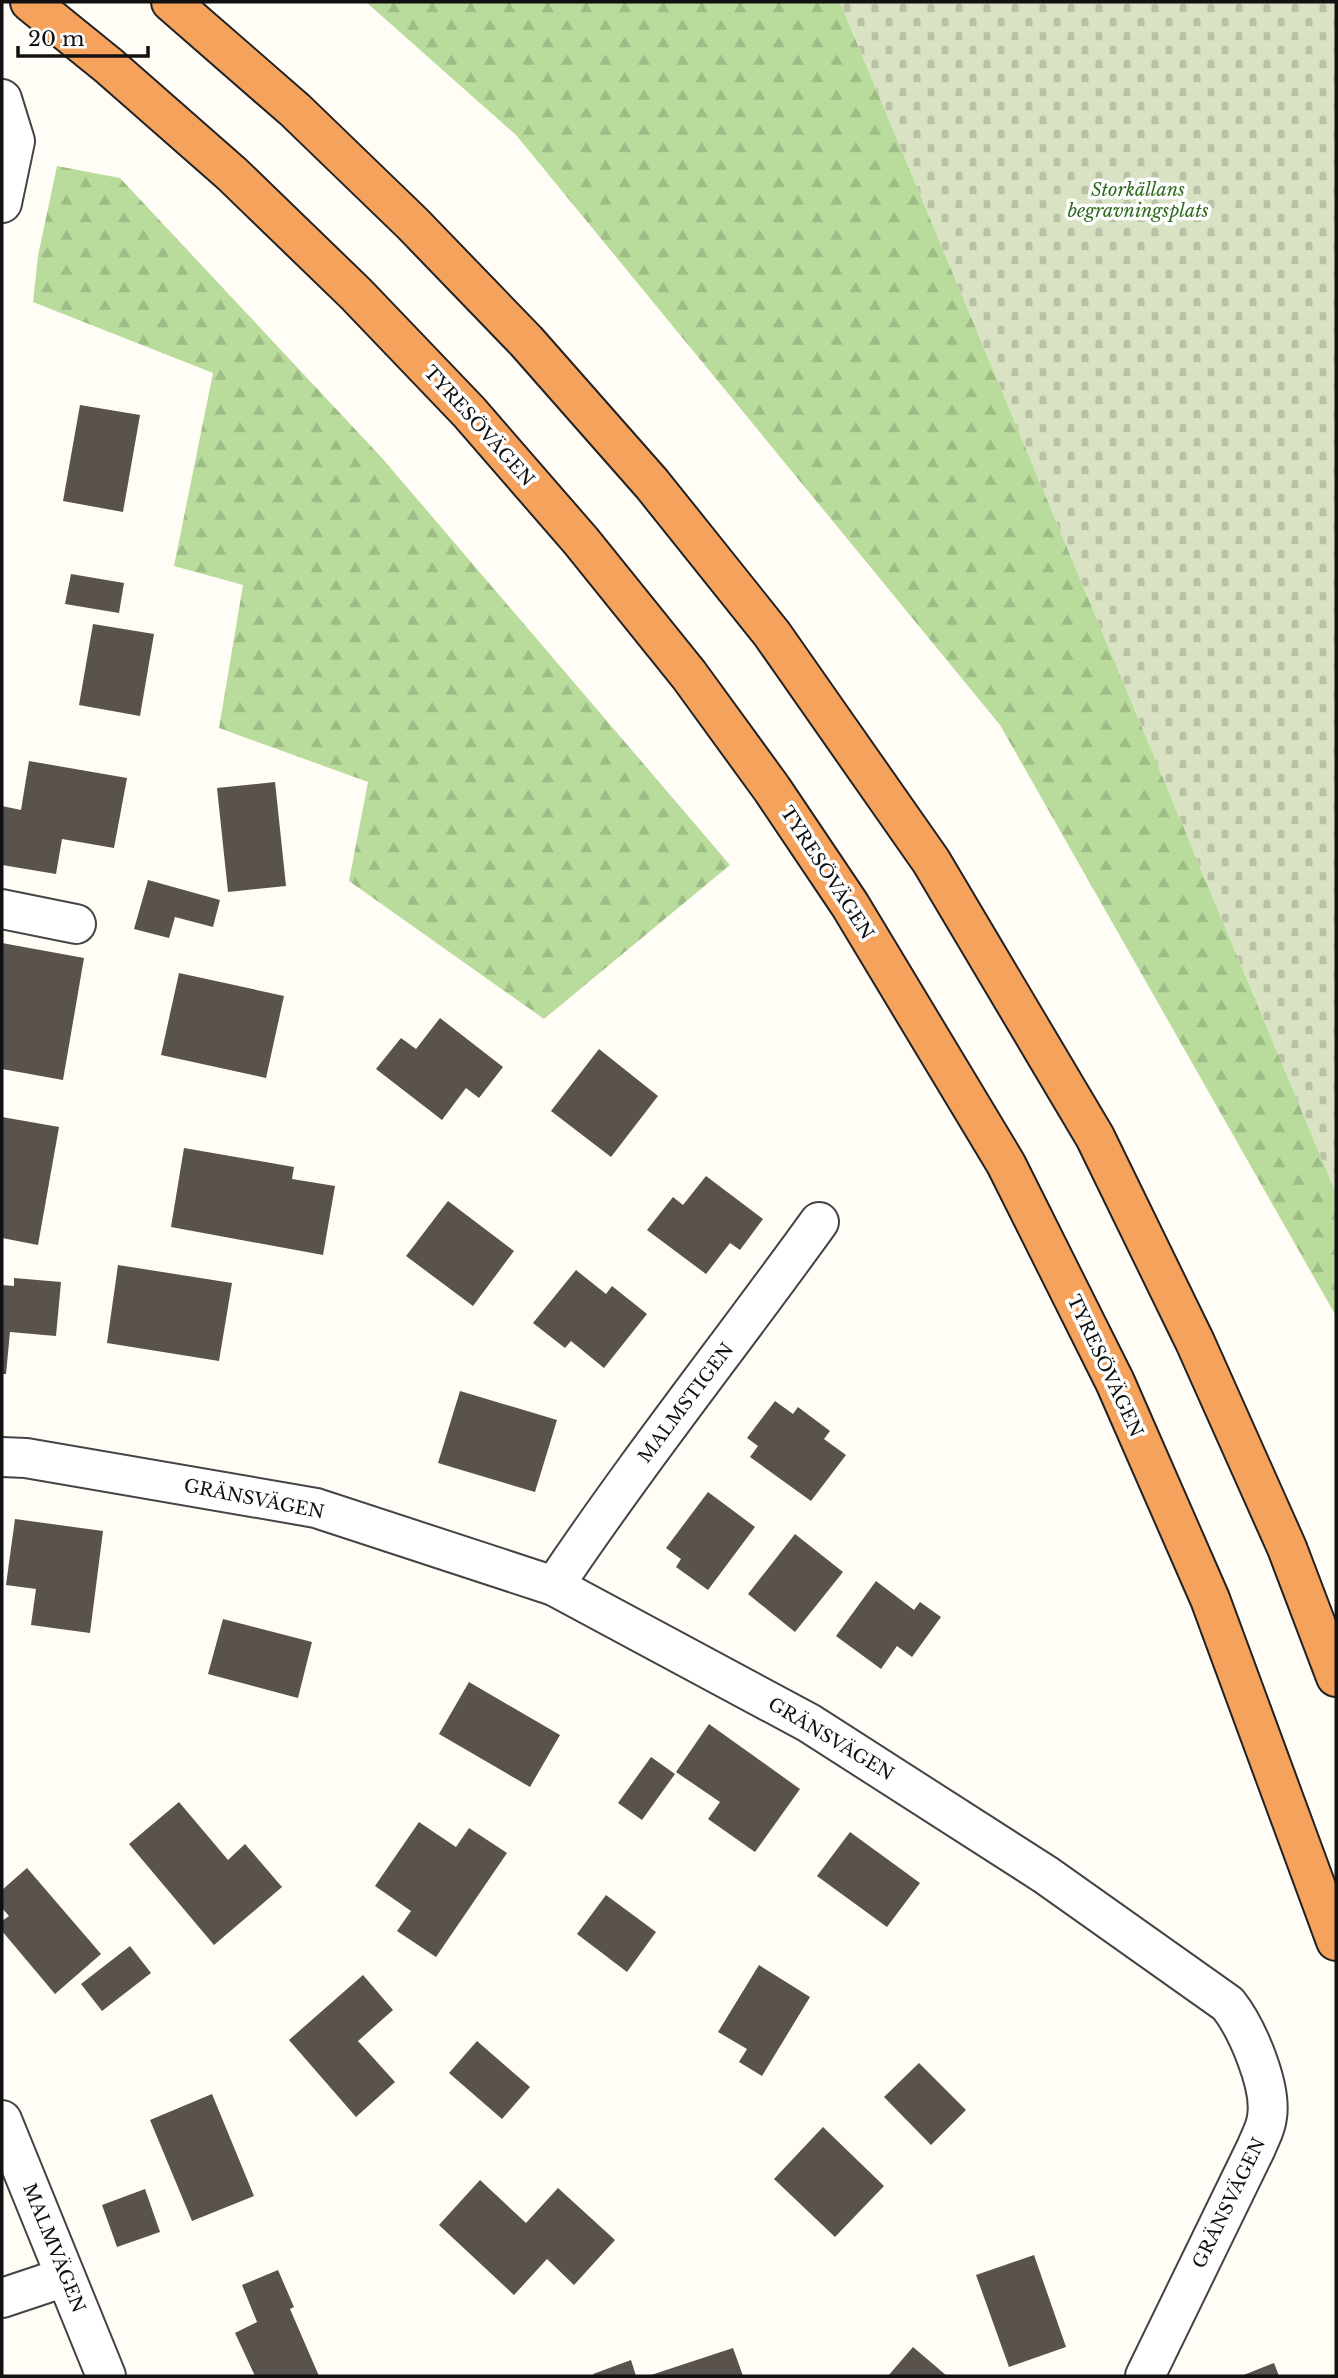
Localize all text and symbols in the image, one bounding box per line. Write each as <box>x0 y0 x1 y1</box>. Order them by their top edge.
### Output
scale bar <box>18 14 147 58</box>
text: 20 m <box>28 26 85 52</box>
park label: Storkällans begravningsplats <box>1067 179 1209 222</box>
street label: TYRESÖVÄGEN <box>419 361 540 491</box>
street label: TYRESÖVÄGEN <box>776 802 879 944</box>
street label: TYRESÖVÄGEN <box>1062 1291 1148 1441</box>
street label: MALMSTIGEN <box>634 1339 738 1467</box>
street label: GRÄNSVÄGEN <box>182 1474 326 1523</box>
street label: GRÄNSVÄGEN <box>764 1692 898 1785</box>
street label: GRÄNSVÄGEN <box>1187 2134 1270 2272</box>
street label: MALMVÄGEN <box>18 2180 91 2316</box>

